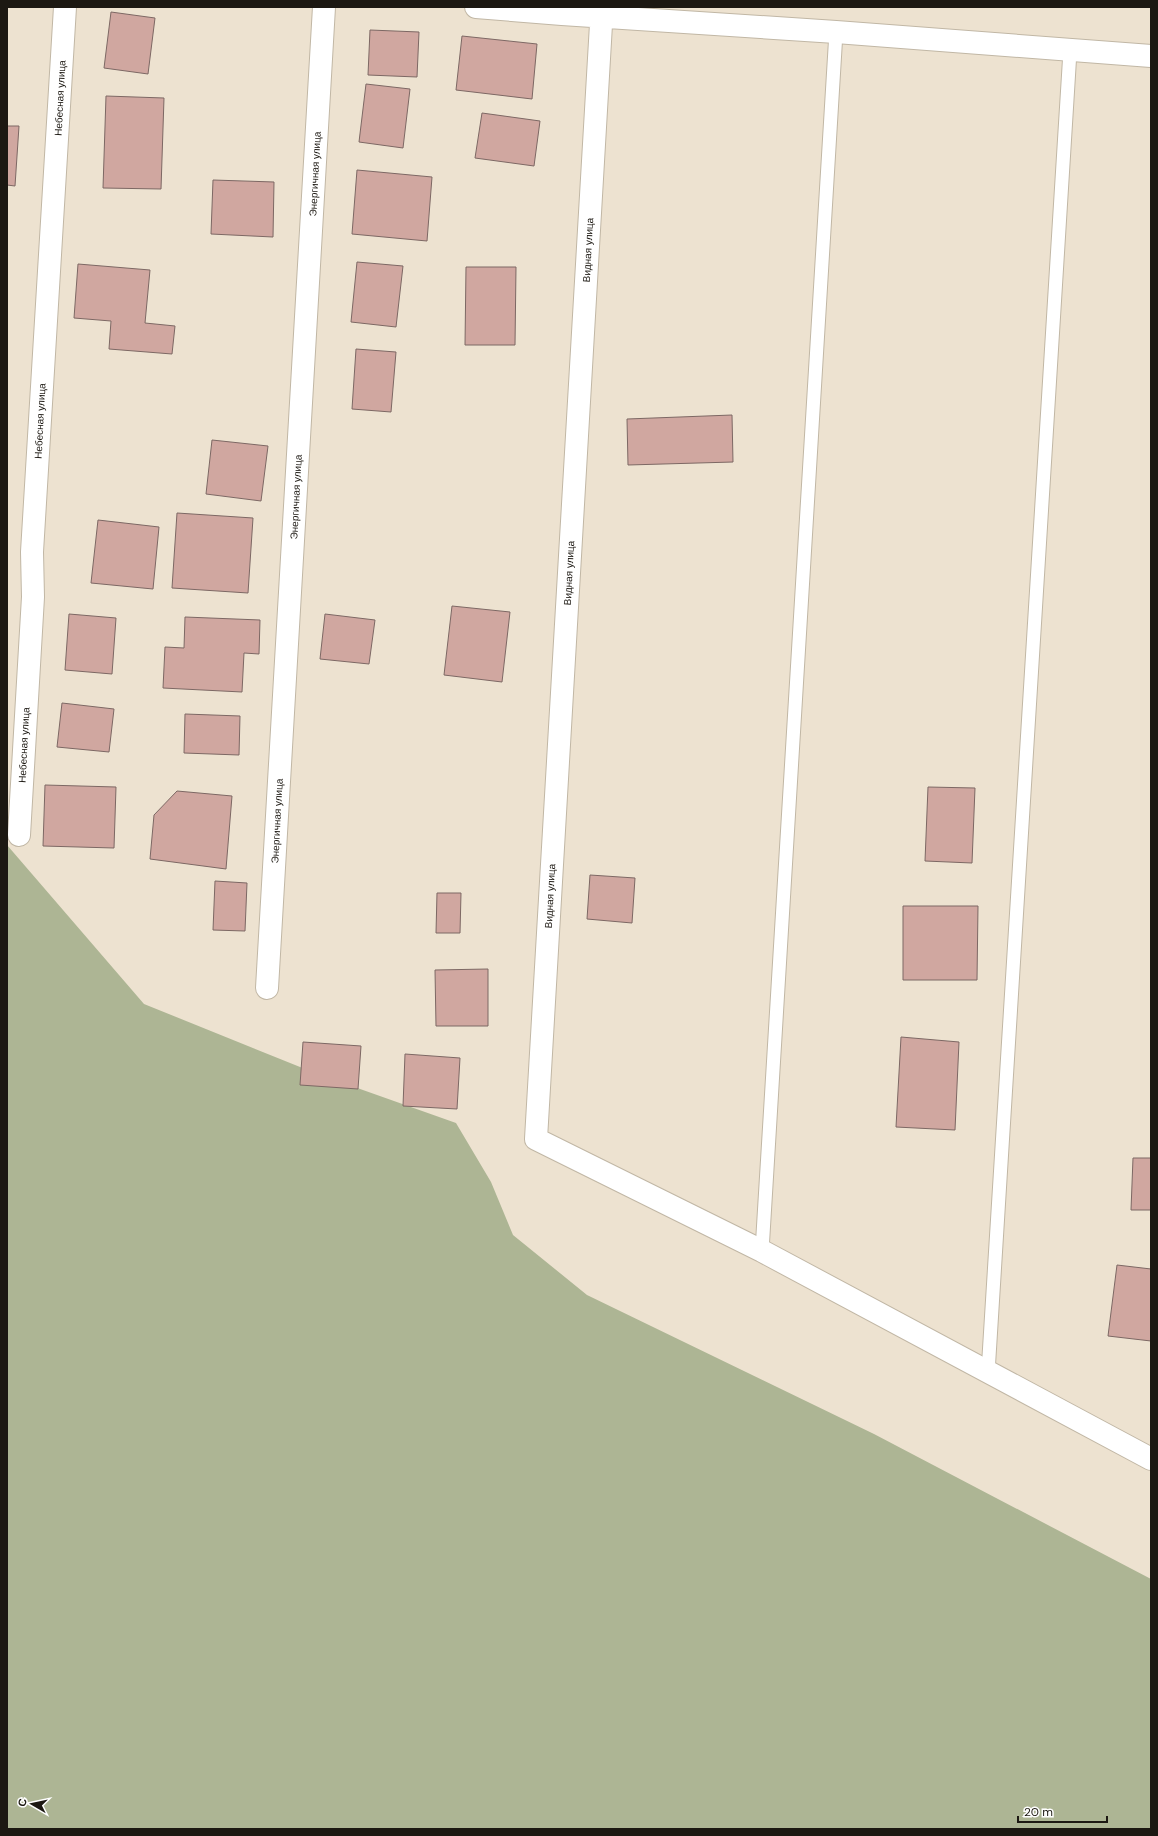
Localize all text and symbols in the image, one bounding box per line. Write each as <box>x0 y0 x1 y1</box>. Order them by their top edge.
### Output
street label: Небесная улица <box>52 60 68 136</box>
street label: Энергичная улица <box>306 131 324 217</box>
street label: Видная улица <box>580 217 596 283</box>
street label: Небесная улица <box>32 383 48 459</box>
street label: Энергичная улица <box>287 454 305 540</box>
street label: Видная улица <box>561 540 577 606</box>
street label: Небесная улица <box>16 707 32 783</box>
street label: Энергичная улица <box>268 778 286 864</box>
street label: Видная улица <box>542 863 558 929</box>
north arrow <box>12 1784 52 1824</box>
text: С <box>15 1797 30 1807</box>
scale bar <box>1018 1798 1107 1824</box>
text: 20 m <box>1024 1804 1053 1820</box>

